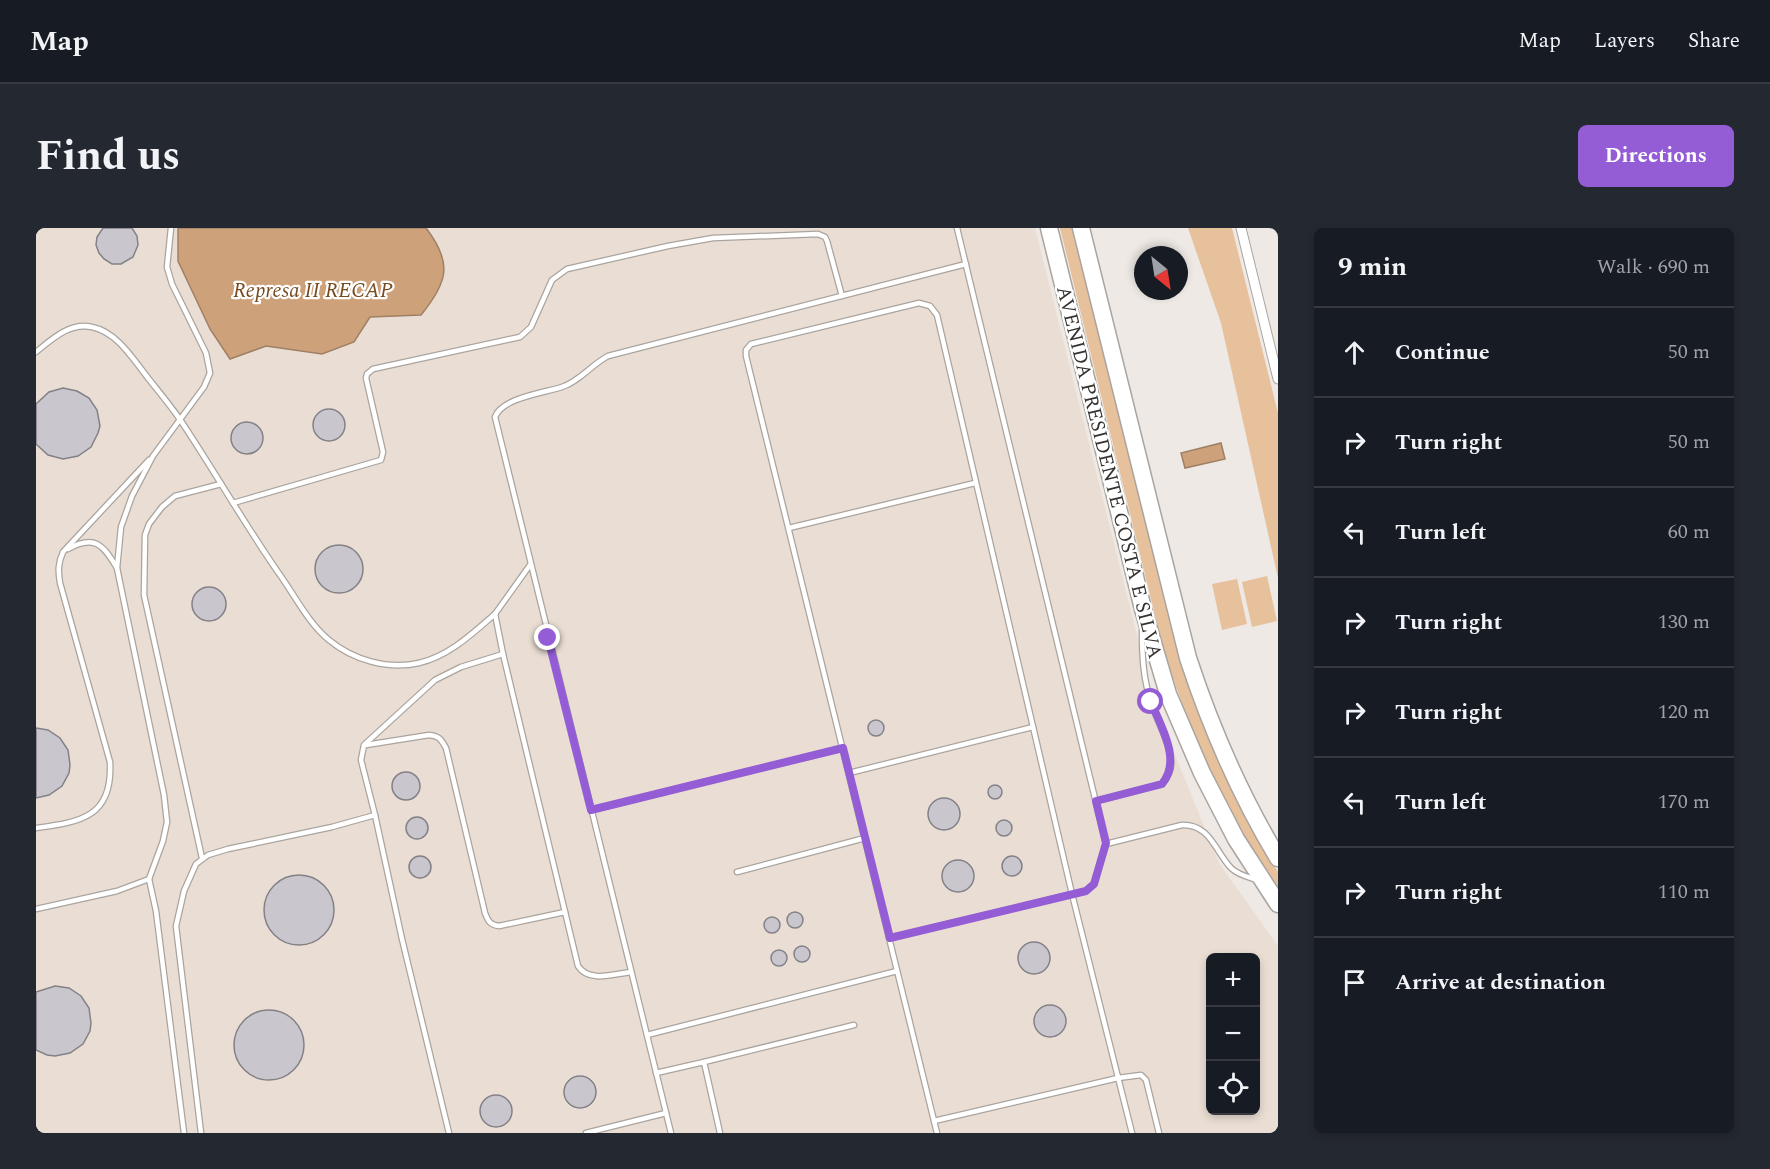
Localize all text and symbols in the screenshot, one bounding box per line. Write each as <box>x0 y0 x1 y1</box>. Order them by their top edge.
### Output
text: Map <box>30 20 89 63</box>
text: Map <box>1519 25 1561 57</box>
text: Layers <box>1594 25 1655 57</box>
text: Share <box>1688 25 1740 57</box>
text: Find us <box>36 125 180 188</box>
button: Directions <box>1578 125 1734 187</box>
north arrow <box>1134 246 1188 300</box>
text: 9 min <box>1338 247 1407 287</box>
text: Walk · 690 m <box>1597 252 1710 282</box>
water label: Represa II RECAP <box>233 275 393 307</box>
street label: AVENIDA PRESIDENTE COSTA E SILVA <box>1048 283 1170 662</box>
icon: ahead <box>1338 336 1371 369</box>
text: Continue <box>1395 336 1490 369</box>
text: 50 m <box>1668 337 1710 367</box>
icon: right <box>1338 426 1371 459</box>
text: Turn right <box>1395 426 1502 459</box>
text: 50 m <box>1668 427 1710 457</box>
icon: left <box>1338 516 1371 549</box>
text: Turn left <box>1395 516 1487 549</box>
text: 60 m <box>1668 517 1710 547</box>
icon: right <box>1338 606 1371 639</box>
text: Turn right <box>1395 606 1502 639</box>
text: 130 m <box>1658 607 1710 637</box>
route end <box>534 624 560 650</box>
route start <box>1137 688 1163 714</box>
icon: right <box>1338 696 1371 729</box>
text: Turn right <box>1395 696 1502 729</box>
text: 120 m <box>1658 697 1710 727</box>
icon: left <box>1338 786 1371 819</box>
text: Turn left <box>1395 786 1487 819</box>
text: 170 m <box>1658 787 1710 817</box>
icon: right <box>1338 876 1371 909</box>
text: Turn right <box>1395 876 1502 909</box>
text: 110 m <box>1658 877 1710 907</box>
map controls <box>1206 953 1260 1115</box>
button: + <box>1206 953 1260 1007</box>
icon: arrive <box>1338 966 1371 999</box>
text: Arrive at destination <box>1395 966 1606 999</box>
button: − <box>1206 1007 1260 1061</box>
button: locate <box>1206 1061 1260 1115</box>

